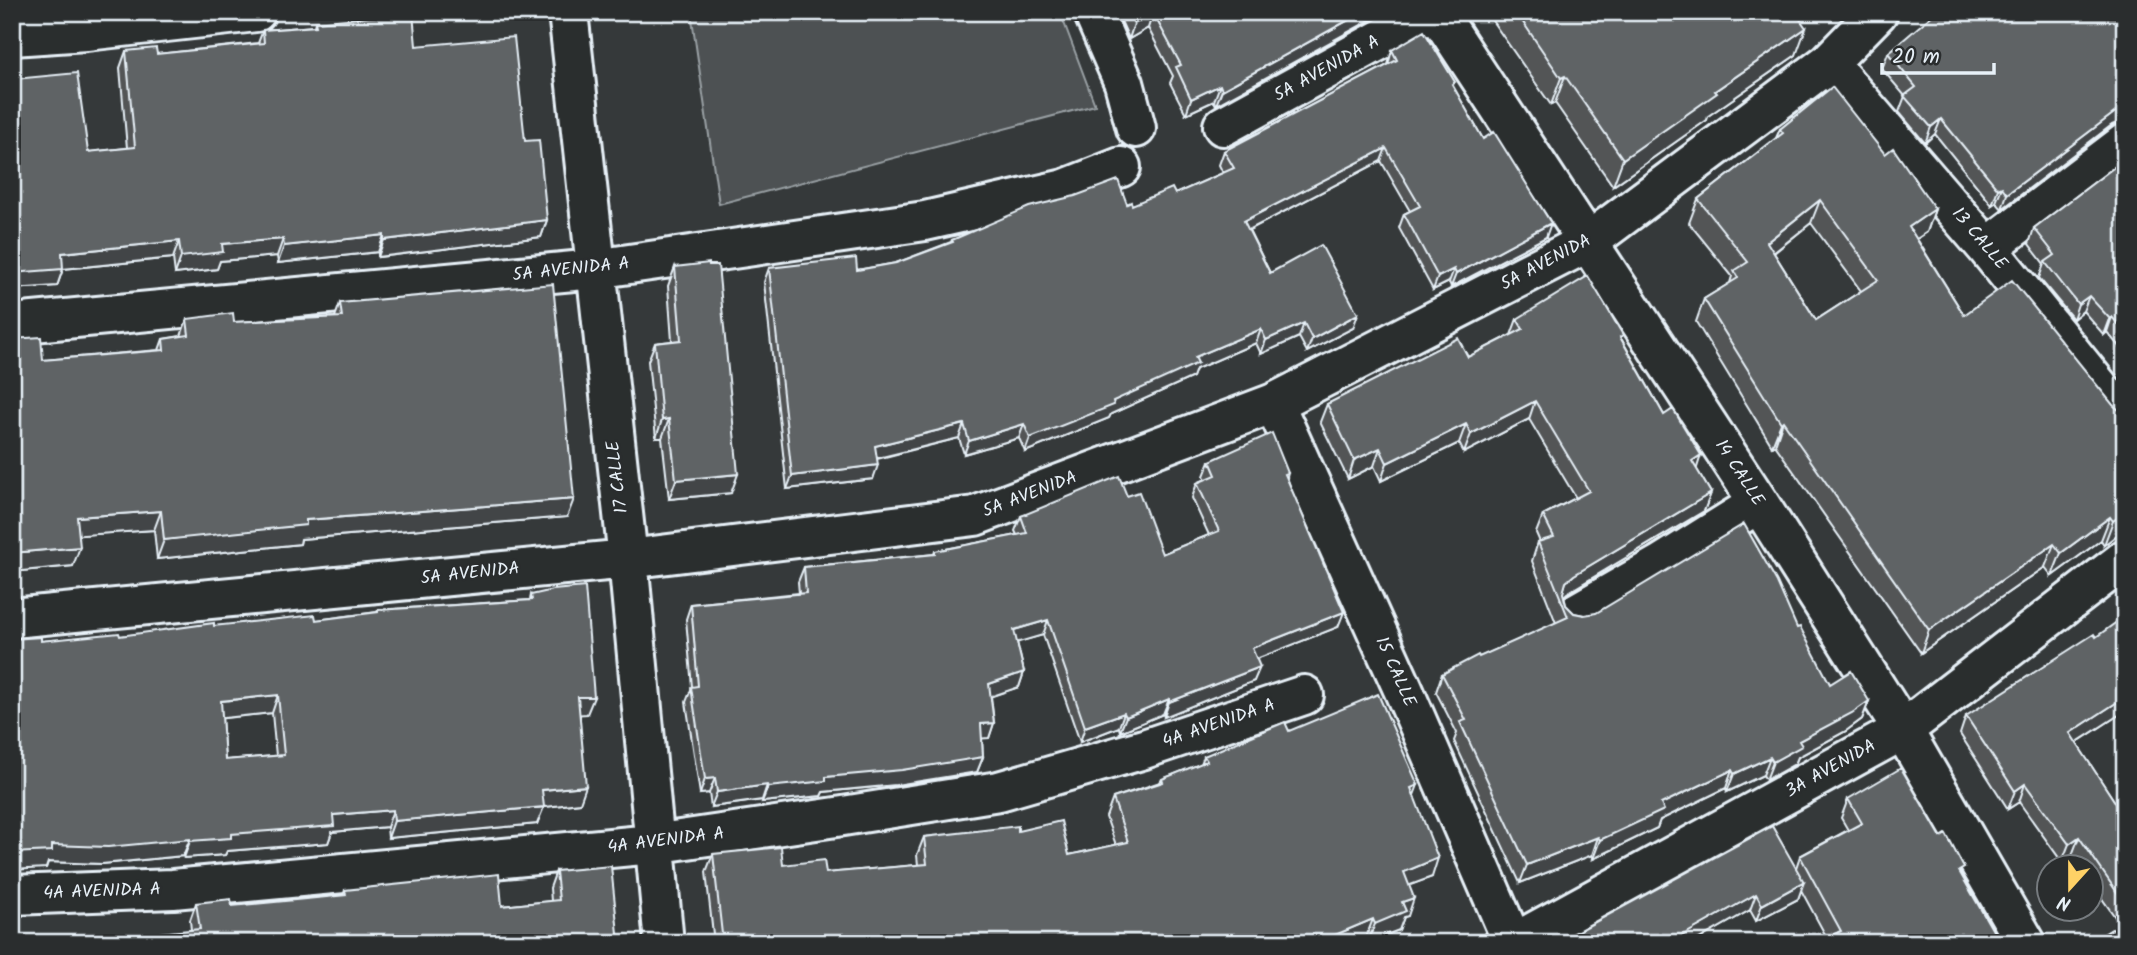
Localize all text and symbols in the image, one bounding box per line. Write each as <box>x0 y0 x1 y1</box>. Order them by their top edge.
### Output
street label: 5A AVENIDA A <box>1269 28 1385 110</box>
scale bar <box>1882 32 1994 76</box>
text: 20 m <box>1892 41 1940 74</box>
street label: 13 CALLE <box>1944 201 2015 277</box>
street label: 5A AVENIDA <box>1495 227 1597 299</box>
street label: 5A AVENIDA A <box>511 249 631 291</box>
street label: 14 CALLE <box>1706 434 1772 513</box>
street label: 17 CALLE <box>599 439 637 515</box>
street label: 5A AVENIDA <box>978 464 1082 526</box>
street label: 5A AVENIDA <box>419 554 521 594</box>
street label: 15 CALLE <box>1367 632 1424 712</box>
street label: 4A AVENIDA A <box>1159 691 1279 757</box>
street label: 3A AVENIDA <box>1780 732 1882 806</box>
street label: 4A AVENIDA A <box>606 819 726 863</box>
north arrow <box>2036 853 2106 923</box>
street label: 4A AVENIDA A <box>43 875 161 909</box>
text: N <box>2054 886 2076 918</box>

